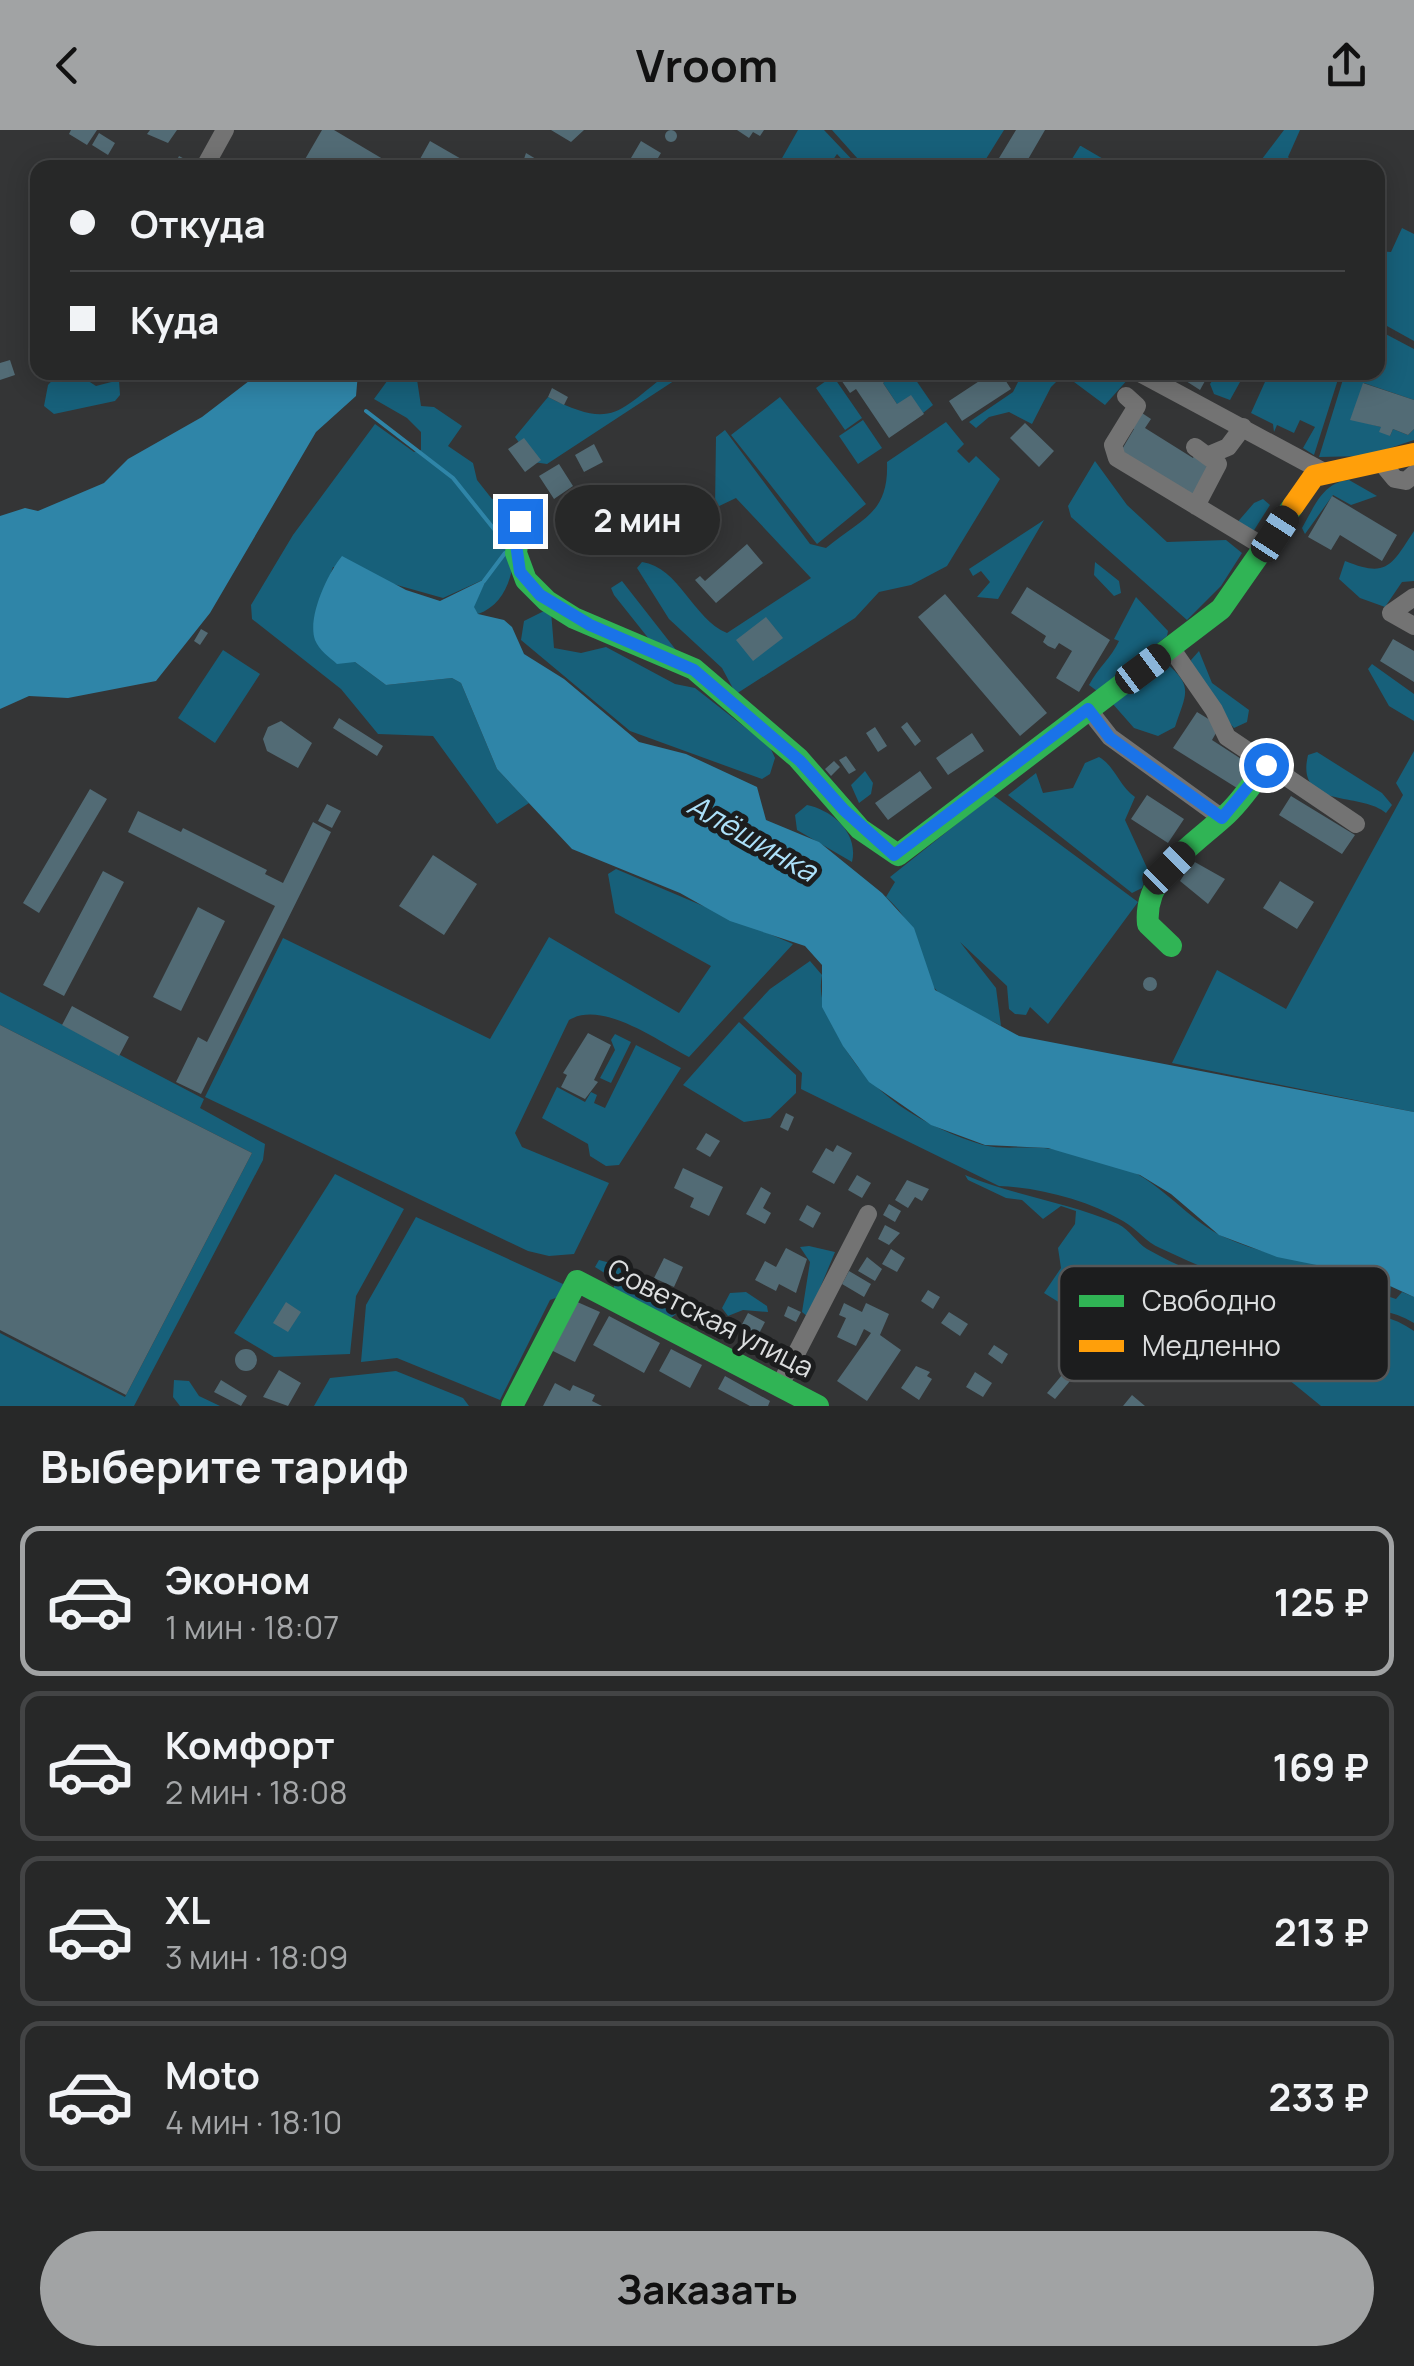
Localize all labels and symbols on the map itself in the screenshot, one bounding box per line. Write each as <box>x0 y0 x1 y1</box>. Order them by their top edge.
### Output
callout: 2 мин <box>555 486 720 556</box>
route end <box>498 499 543 544</box>
car <box>1246 501 1304 567</box>
car <box>1110 639 1176 699</box>
route start <box>1244 743 1289 788</box>
water label: Алёшинка <box>681 784 826 891</box>
car <box>1137 836 1201 900</box>
street label: Советская улица <box>601 1249 821 1385</box>
legend <box>1059 1266 1389 1381</box>
text: Свободно <box>1142 1281 1276 1319</box>
text: Медленно <box>1142 1326 1281 1364</box>

